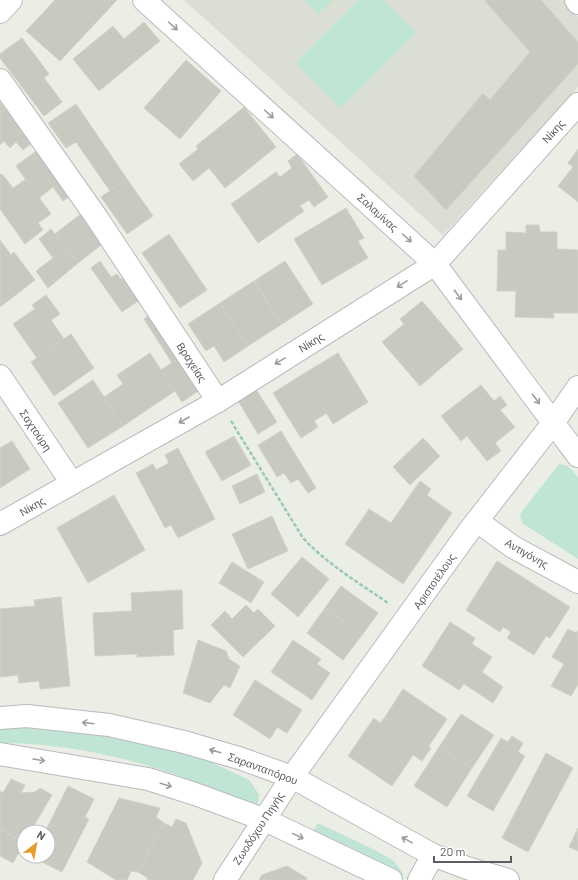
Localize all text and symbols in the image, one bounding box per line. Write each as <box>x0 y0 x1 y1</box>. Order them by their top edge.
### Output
one-way arrow <box>168 21 178 31</box>
one-way arrow <box>264 109 274 118</box>
street label: Νίκης <box>539 117 567 145</box>
street label: Σαλαμίνας <box>355 190 401 234</box>
one-way arrow <box>402 234 412 243</box>
one-way arrow <box>396 281 408 289</box>
one-way arrow <box>454 289 462 300</box>
street label: Νίκης <box>296 329 326 355</box>
street label: Βραχείας <box>174 340 210 384</box>
one-way arrow <box>274 358 286 366</box>
one-way arrow <box>531 394 540 405</box>
street label: Σαχτούρη <box>17 407 55 453</box>
one-way arrow <box>178 416 190 424</box>
street label: Νίκης <box>17 494 47 518</box>
street label: Αντιγόνης <box>503 535 551 571</box>
street label: Αριστοτέλους <box>410 551 458 611</box>
one-way arrow <box>82 719 95 727</box>
one-way arrow <box>209 747 222 754</box>
street label: Σαρανταπόρου <box>226 749 300 787</box>
one-way arrow <box>32 756 45 764</box>
one-way arrow <box>159 782 172 789</box>
street label: Ζωοδόχου Πηγής <box>230 789 286 867</box>
north arrow <box>16 824 56 864</box>
text: N <box>35 828 48 842</box>
one-way arrow <box>292 833 304 840</box>
one-way arrow <box>401 836 413 844</box>
scale bar <box>434 838 511 864</box>
text: 20 m <box>440 844 466 858</box>

